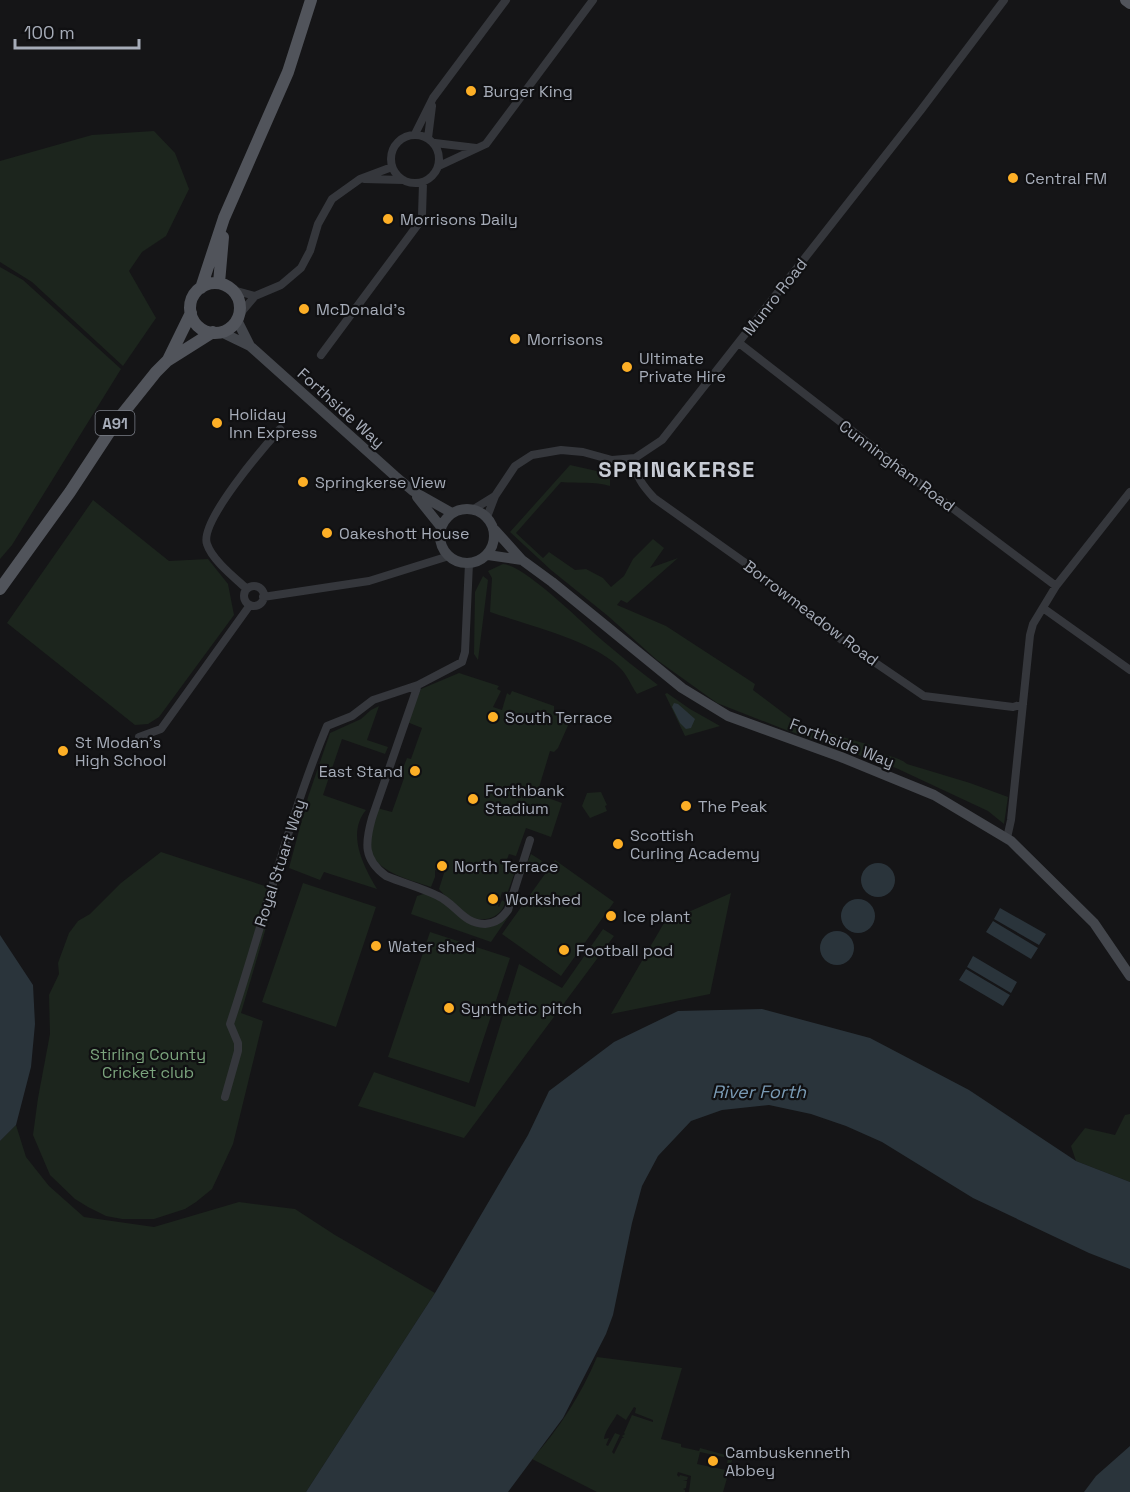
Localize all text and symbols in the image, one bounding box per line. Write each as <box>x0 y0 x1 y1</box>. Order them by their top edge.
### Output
scale bar <box>15 12 140 50</box>
text: 100 m <box>24 21 75 44</box>
place label: Burger King <box>483 81 573 102</box>
marker: Burger King <box>464 84 478 98</box>
place label: Central FM <box>1025 168 1107 189</box>
marker: Central FM <box>1006 171 1020 185</box>
place label: Morrisons Daily <box>400 209 518 230</box>
marker: Morrisons Daily <box>381 212 395 226</box>
street label: Munro Road <box>738 254 812 340</box>
place label: McDonald's <box>316 299 406 320</box>
marker: McDonald's <box>297 302 311 316</box>
place label: Morrisons <box>527 329 603 350</box>
marker: Morrisons <box>508 332 522 346</box>
place label: Ultimate Private Hire <box>639 348 726 387</box>
marker: Ultimate Private Hire <box>620 360 634 374</box>
street label: Forthside Way <box>293 363 389 453</box>
place label: Holiday Inn Express <box>229 404 318 443</box>
road number: A91 <box>96 411 134 435</box>
marker: Holiday Inn Express <box>210 416 224 430</box>
street label: Cunningham Road <box>835 416 959 516</box>
district label: SPRINGKERSE <box>598 455 756 483</box>
place label: Springkerse View <box>315 472 446 493</box>
marker: Springkerse View <box>296 475 310 489</box>
place label: Oakeshott House <box>339 523 469 544</box>
marker: Oakeshott House <box>320 526 334 540</box>
street label: Borrowmeadow Road <box>739 555 883 671</box>
place label: South Terrace <box>505 707 612 728</box>
marker: South Terrace <box>486 710 500 724</box>
street label: Forthside Way <box>787 713 897 773</box>
place label: St Modan's High School <box>75 732 166 771</box>
marker: St Modan's High School <box>56 744 70 758</box>
place label: East Stand <box>319 761 403 782</box>
marker: East Stand <box>408 764 422 778</box>
place label: Forthbank Stadium <box>485 780 565 819</box>
marker: Forthbank Stadium <box>466 792 480 806</box>
street label: Royal Stuart Way <box>249 796 311 930</box>
place label: The Peak <box>698 796 768 817</box>
marker: The Peak <box>679 799 693 813</box>
place label: Scottish Curling Academy <box>630 825 760 864</box>
marker: Scottish Curling Academy <box>611 837 625 851</box>
place label: North Terrace <box>454 856 559 877</box>
marker: North Terrace <box>435 859 449 873</box>
place label: Workshed <box>505 889 581 910</box>
marker: Workshed <box>486 892 500 906</box>
place label: Ice plant <box>623 906 690 927</box>
marker: Ice plant <box>604 909 618 923</box>
place label: Water shed <box>388 936 475 957</box>
marker: Water shed <box>369 939 383 953</box>
place label: Football pod <box>576 940 673 961</box>
marker: Football pod <box>557 943 571 957</box>
place label: Synthetic pitch <box>461 998 582 1019</box>
marker: Synthetic pitch <box>442 1001 456 1015</box>
park label: Stirling County Cricket club <box>90 1044 206 1083</box>
water label: River Forth <box>712 1080 807 1103</box>
place label: Cambuskenneth Abbey <box>725 1442 850 1481</box>
marker: Cambuskenneth Abbey <box>706 1454 720 1468</box>

